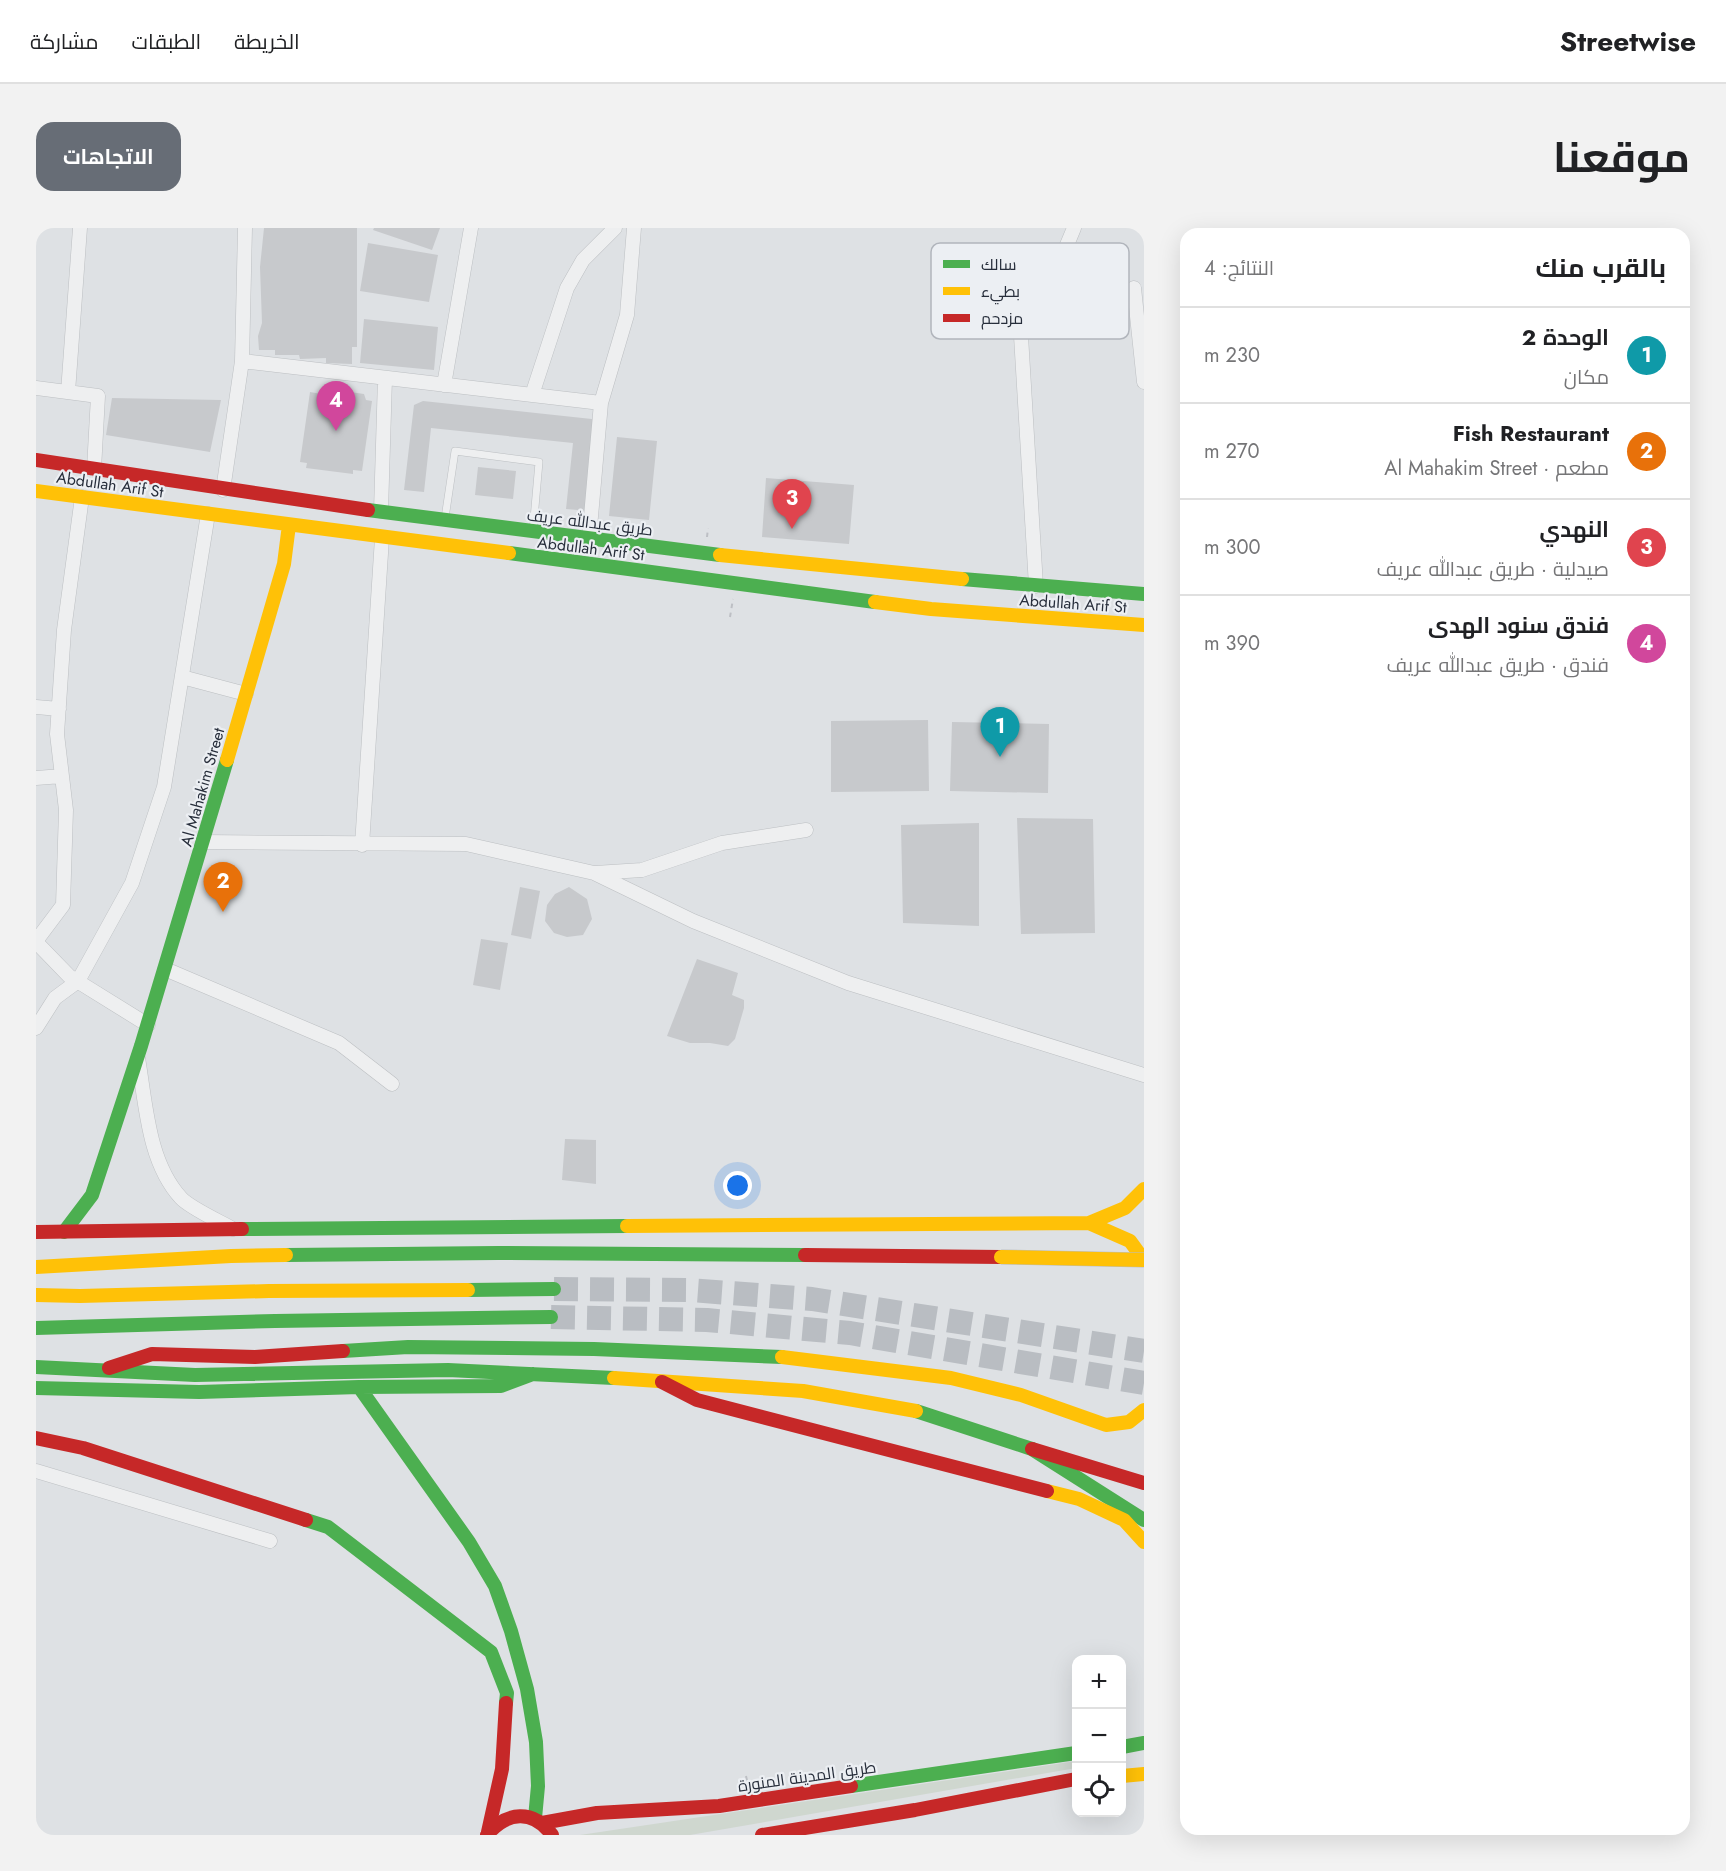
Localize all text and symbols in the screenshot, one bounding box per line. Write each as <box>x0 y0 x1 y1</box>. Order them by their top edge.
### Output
text: Streetwise <box>1560 21 1696 62</box>
text: مشاركة <box>30 27 99 57</box>
text: الطبقات <box>132 27 201 57</box>
text: الخريطة <box>234 27 300 57</box>
button: الاتجاهات <box>36 122 181 191</box>
text: موقعنا <box>1553 127 1690 188</box>
legend <box>931 243 1129 339</box>
text: بالقرب منك <box>1536 249 1666 287</box>
text: سالك <box>981 253 1016 276</box>
text: النتائج: 4 <box>1204 254 1274 283</box>
text: بطيء <box>981 280 1020 305</box>
text: مزدحم <box>981 307 1023 330</box>
text: الوحدة 2 <box>1522 321 1609 353</box>
text: 230 m <box>1204 341 1260 370</box>
text: 1 <box>1641 341 1652 370</box>
text: مكان <box>1564 363 1609 392</box>
pin: 4 <box>316 382 356 431</box>
text: Fish Restaurant <box>1453 417 1609 449</box>
text: 270 m <box>1204 437 1260 466</box>
text: 2 <box>1640 437 1653 466</box>
text: مطعم · Al Mahakim Street <box>1384 454 1609 483</box>
street label: Abdullah Arif St <box>55 466 165 503</box>
pin: 3 <box>772 480 812 529</box>
street label: طريق عبدالله عريف <box>526 503 654 542</box>
text: النهدي <box>1539 513 1609 545</box>
street label: Abdullah Arif St <box>536 531 646 566</box>
text: 300 m <box>1204 533 1261 562</box>
text: 3 <box>1640 533 1653 562</box>
text: صيدلية · طريق عبدالله عريف <box>1377 555 1609 584</box>
street label: Abdullah Arif St <box>1018 588 1128 619</box>
text: فندق سنود الهدى <box>1428 609 1609 641</box>
text: 390 m <box>1204 629 1260 658</box>
text: 4 <box>1640 629 1653 658</box>
text: فندق · طريق عبدالله عريف <box>1387 651 1609 680</box>
pin: 1 <box>980 708 1020 757</box>
street label: Al Mahakim Street <box>175 725 230 849</box>
pin: 2 <box>204 862 243 912</box>
your location <box>723 1171 752 1200</box>
map controls <box>1072 1655 1126 1817</box>
button: + <box>1072 1655 1126 1709</box>
button: − <box>1072 1709 1126 1763</box>
street label: طريق المدينة المنورة <box>736 1755 878 1798</box>
button: locate <box>1072 1763 1126 1817</box>

